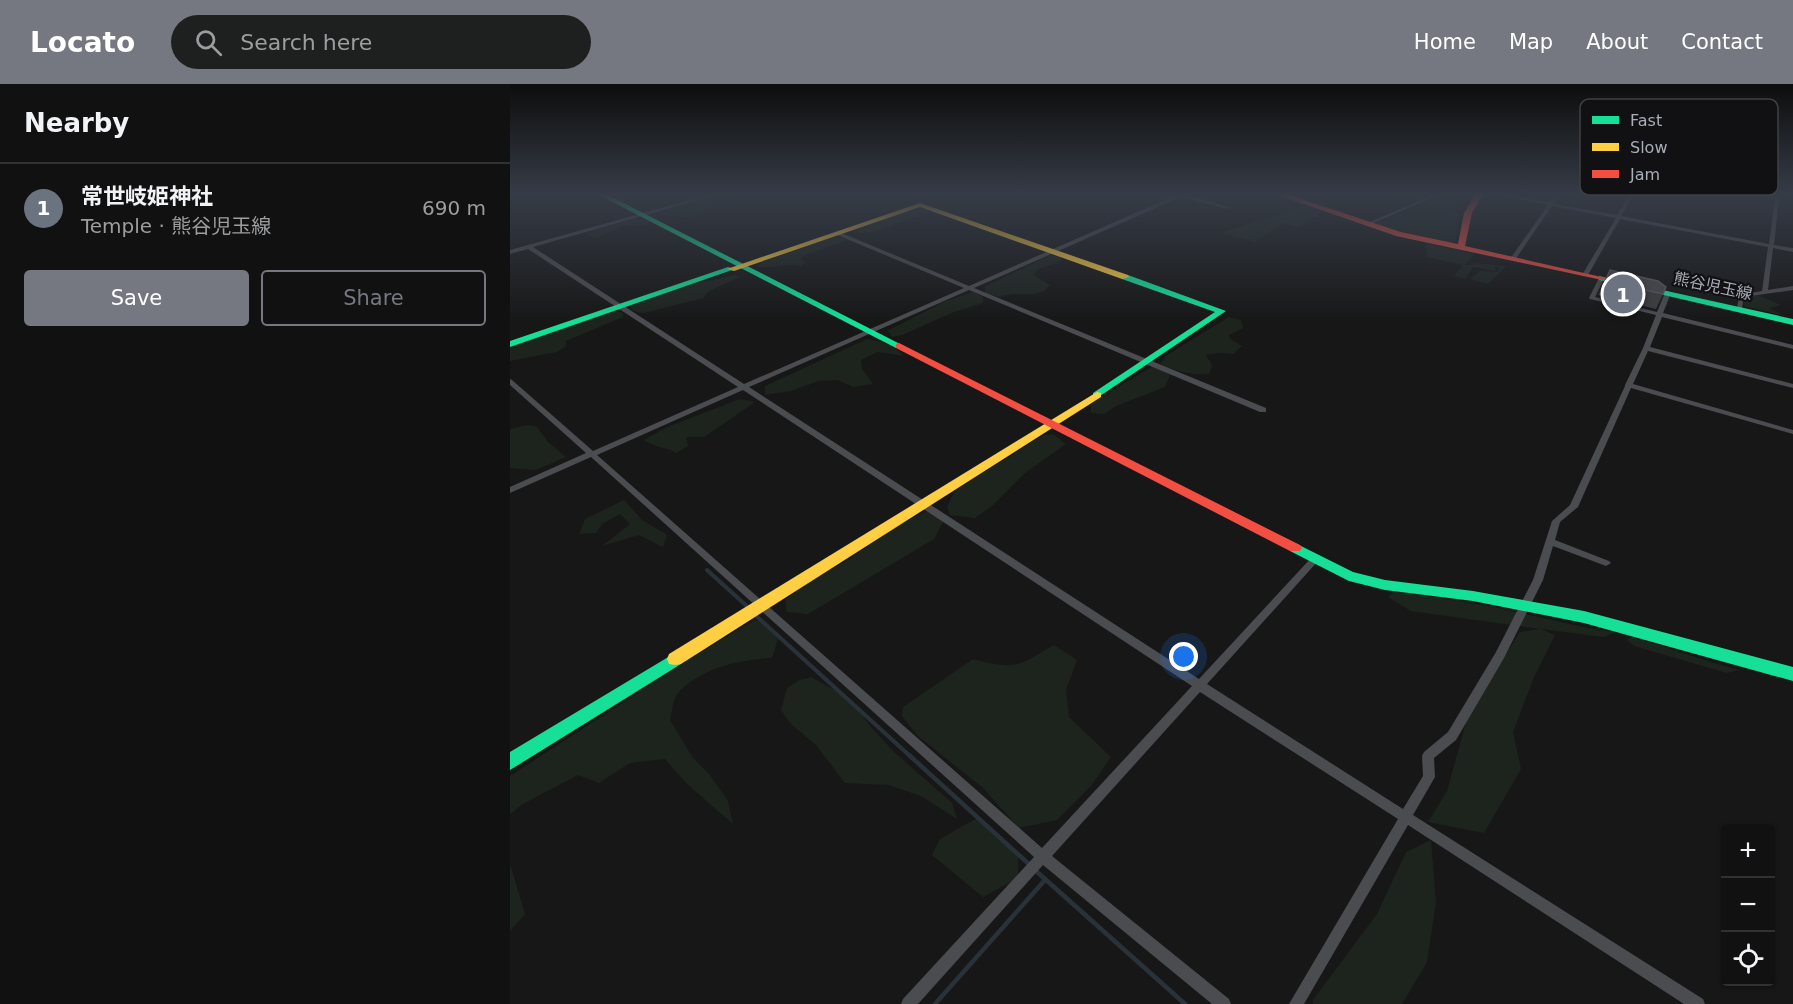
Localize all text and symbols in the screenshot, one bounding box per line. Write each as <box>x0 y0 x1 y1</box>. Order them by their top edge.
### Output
search box <box>171 15 591 69</box>
text: Locato <box>30 26 135 59</box>
icon: search <box>192 26 225 59</box>
text: Search here <box>240 30 372 55</box>
text: Home <box>1414 30 1476 54</box>
text: Map <box>1509 30 1553 54</box>
text: About <box>1586 30 1648 54</box>
text: Contact <box>1681 30 1763 54</box>
legend <box>1580 99 1778 195</box>
text: Nearby <box>24 108 129 138</box>
text: Fast <box>1630 111 1662 130</box>
text: Slow <box>1630 138 1667 157</box>
text: Jam <box>1629 165 1660 184</box>
text: 常世岐姫神社 <box>81 184 213 209</box>
text: 1 <box>37 196 50 220</box>
text: 690 m <box>422 196 486 220</box>
text: Temple · 熊谷児玉線 <box>81 214 271 238</box>
street label: 熊谷児玉線 <box>1672 268 1754 304</box>
button: Save <box>24 270 249 326</box>
button: Share <box>261 270 486 326</box>
pin: 1 <box>1604 272 1642 316</box>
your location <box>1169 642 1198 671</box>
map controls <box>1721 824 1775 986</box>
button: + <box>1721 824 1775 878</box>
button: − <box>1721 878 1775 932</box>
button: locate <box>1721 932 1775 986</box>

